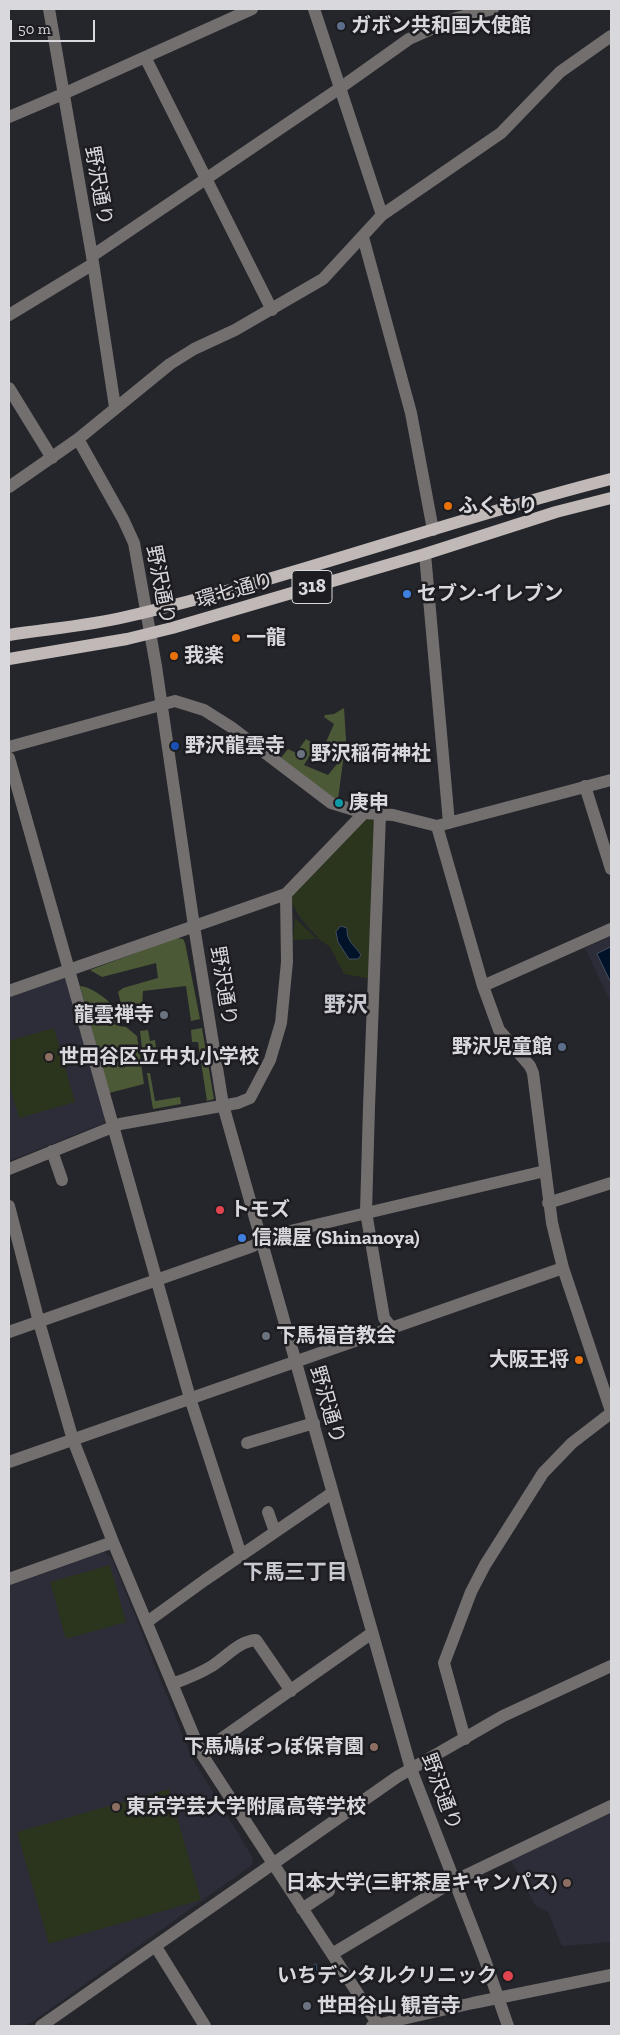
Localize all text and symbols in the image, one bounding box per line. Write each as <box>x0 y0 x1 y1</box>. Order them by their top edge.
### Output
scale bar <box>12 10 98 42</box>
place label: ガボン共和国大使館 <box>351 14 531 38</box>
text: 50 m <box>18 20 51 38</box>
marker: ガボン共和国大使館 <box>335 20 347 32</box>
street label: 野沢通り <box>79 145 117 227</box>
place label: ふくもり <box>458 494 538 518</box>
marker: ふくもり <box>442 500 454 512</box>
street label: 野沢通り <box>141 543 179 627</box>
street label: 環七通り <box>193 568 277 614</box>
road number: 318 <box>292 570 332 604</box>
place label: セブン-イレブン <box>417 582 563 606</box>
marker: セブン-イレブン <box>401 588 413 600</box>
place label: 一龍 <box>246 626 286 650</box>
marker: 一龍 <box>230 632 242 644</box>
place label: 我楽 <box>184 644 224 668</box>
marker: 我楽 <box>168 650 180 662</box>
place label: 野沢龍雲寺 <box>185 734 285 758</box>
marker: 野沢龍雲寺 <box>169 740 181 752</box>
place label: 野沢稲荷神社 <box>311 742 431 766</box>
marker: 野沢稲荷神社 <box>295 748 307 760</box>
place label: 庚申 <box>349 791 389 815</box>
marker: 庚申 <box>333 797 345 809</box>
street label: 野沢通り <box>205 945 241 1027</box>
district label: 野沢 <box>324 993 368 1019</box>
place label: 龍雲禅寺 <box>74 1003 154 1027</box>
marker: 龍雲禅寺 <box>158 1009 170 1021</box>
place label: 野沢児童館 <box>452 1035 552 1059</box>
marker: 野沢児童館 <box>556 1041 568 1053</box>
place label: 世田谷区立中丸小学校 <box>59 1045 259 1069</box>
marker: 世田谷区立中丸小学校 <box>43 1051 55 1063</box>
place label: トモズ <box>230 1198 290 1222</box>
marker: トモズ <box>214 1204 226 1216</box>
place label: 信濃屋 (Shinanoya) <box>252 1226 420 1250</box>
marker: 信濃屋 (Shinanoya) <box>236 1232 248 1244</box>
place label: 下馬福音教会 <box>276 1324 396 1348</box>
marker: 下馬福音教会 <box>260 1330 272 1342</box>
place label: 大阪王将 <box>489 1348 569 1372</box>
marker: 大阪王将 <box>573 1354 585 1366</box>
street label: 野沢通り <box>304 1363 350 1447</box>
district label: 下馬三丁目 <box>243 1560 347 1586</box>
place label: 下馬鳩ぽっぽ保育園 <box>184 1735 364 1759</box>
marker: 下馬鳩ぽっぽ保育園 <box>368 1741 380 1753</box>
street label: 野沢通り <box>416 1750 466 1834</box>
place label: 東京学芸大学附属高等学校 <box>126 1795 366 1819</box>
marker: 東京学芸大学附属高等学校 <box>110 1801 122 1813</box>
place label: 日本大学(三軒茶屋キャンパス) <box>285 1871 557 1895</box>
marker: 日本大学(三軒茶屋キャンパス) <box>561 1877 573 1889</box>
place label: いちデンタルクリニック <box>277 1964 497 1988</box>
marker: いちデンタルクリニック <box>501 1969 515 1983</box>
place label: 世田谷山 観音寺 <box>317 1994 461 2018</box>
marker: 世田谷山 観音寺 <box>301 2000 313 2012</box>

